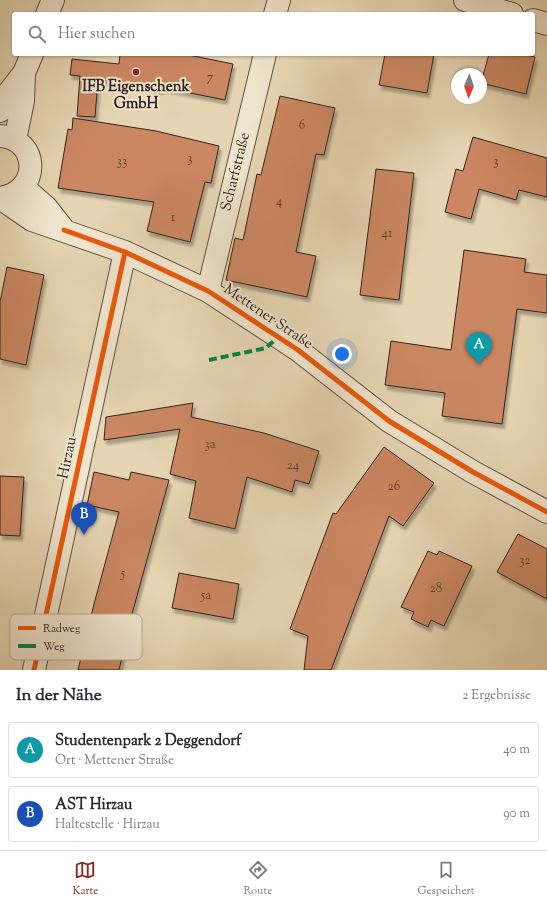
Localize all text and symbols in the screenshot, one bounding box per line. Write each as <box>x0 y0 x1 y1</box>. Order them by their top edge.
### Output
search box <box>12 12 535 56</box>
icon: search <box>26 23 48 45</box>
text: Hier suchen <box>58 24 136 45</box>
marker: IFB Eigenschenk GmbH <box>131 67 141 77</box>
north arrow <box>451 68 487 104</box>
house number: 7 <box>207 69 214 87</box>
place label: IFB Eigenschenk GmbH <box>82 77 191 115</box>
house number: 6 <box>299 117 305 135</box>
street label: Scharfstraße <box>216 130 256 214</box>
house number: 3 <box>187 150 193 168</box>
house number: 33 <box>117 153 127 171</box>
house number: 3 <box>493 153 499 171</box>
house number: 4 <box>276 193 283 211</box>
house number: 1 <box>171 209 176 227</box>
house number: 41 <box>382 225 393 243</box>
street label: Mettener Straße <box>219 279 317 355</box>
pin: A <box>466 332 492 365</box>
your location <box>332 344 352 364</box>
street label: Hirzau <box>53 435 83 481</box>
house number: 3a <box>204 436 216 454</box>
house number: 24 <box>287 457 300 475</box>
house number: 26 <box>388 478 400 496</box>
pin: B <box>71 502 97 535</box>
house number: 32 <box>519 552 531 570</box>
house number: 5 <box>120 565 126 583</box>
house number: 28 <box>430 580 442 598</box>
house number: 5a <box>200 587 211 605</box>
legend <box>10 614 142 660</box>
text: Radweg <box>43 621 81 637</box>
text: Weg <box>43 639 65 655</box>
text: In der Nähe <box>16 684 102 708</box>
text: 2 Ergebnisse <box>462 687 531 705</box>
text: Studentenpark 2 Deggendorf <box>55 731 241 752</box>
text: A <box>25 741 35 759</box>
text: 40 m <box>503 741 530 759</box>
text: Ort · Mettener Straße <box>55 752 174 770</box>
text: AST Hirzau <box>55 795 132 816</box>
text: B <box>26 805 34 823</box>
text: 90 m <box>503 805 530 823</box>
text: Haltestelle · Hirzau <box>55 816 160 834</box>
tab: Karte <box>73 859 98 899</box>
tab: Route <box>244 859 272 899</box>
tab: Gespeichert <box>417 859 474 899</box>

